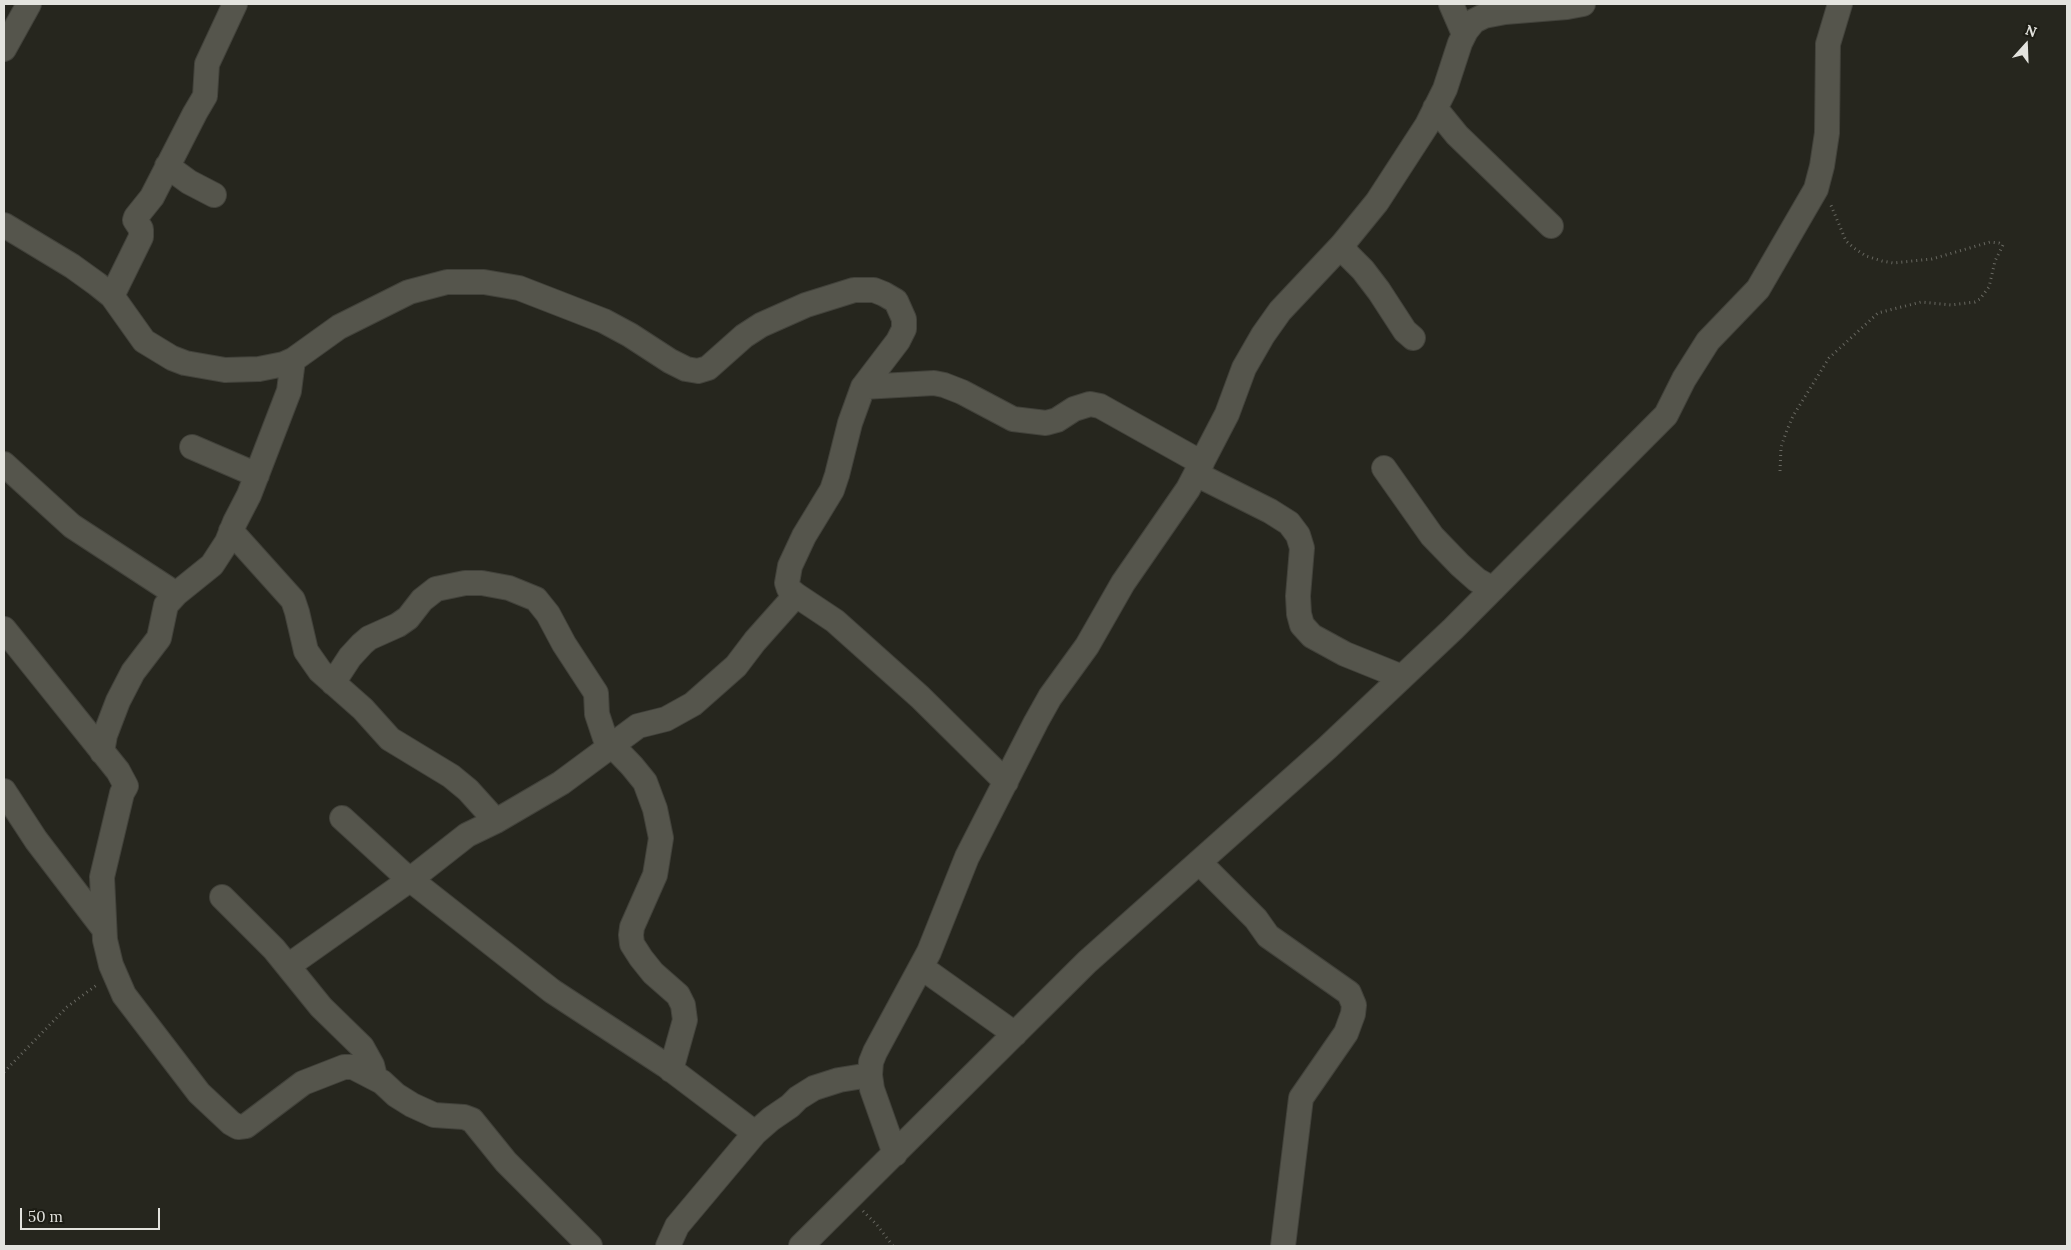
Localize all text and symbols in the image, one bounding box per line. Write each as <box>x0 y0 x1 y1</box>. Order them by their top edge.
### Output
north arrow <box>2001 20 2051 70</box>
text: N <box>2023 21 2039 41</box>
scale bar <box>22 1198 162 1230</box>
text: 50 m <box>28 1207 63 1226</box>

